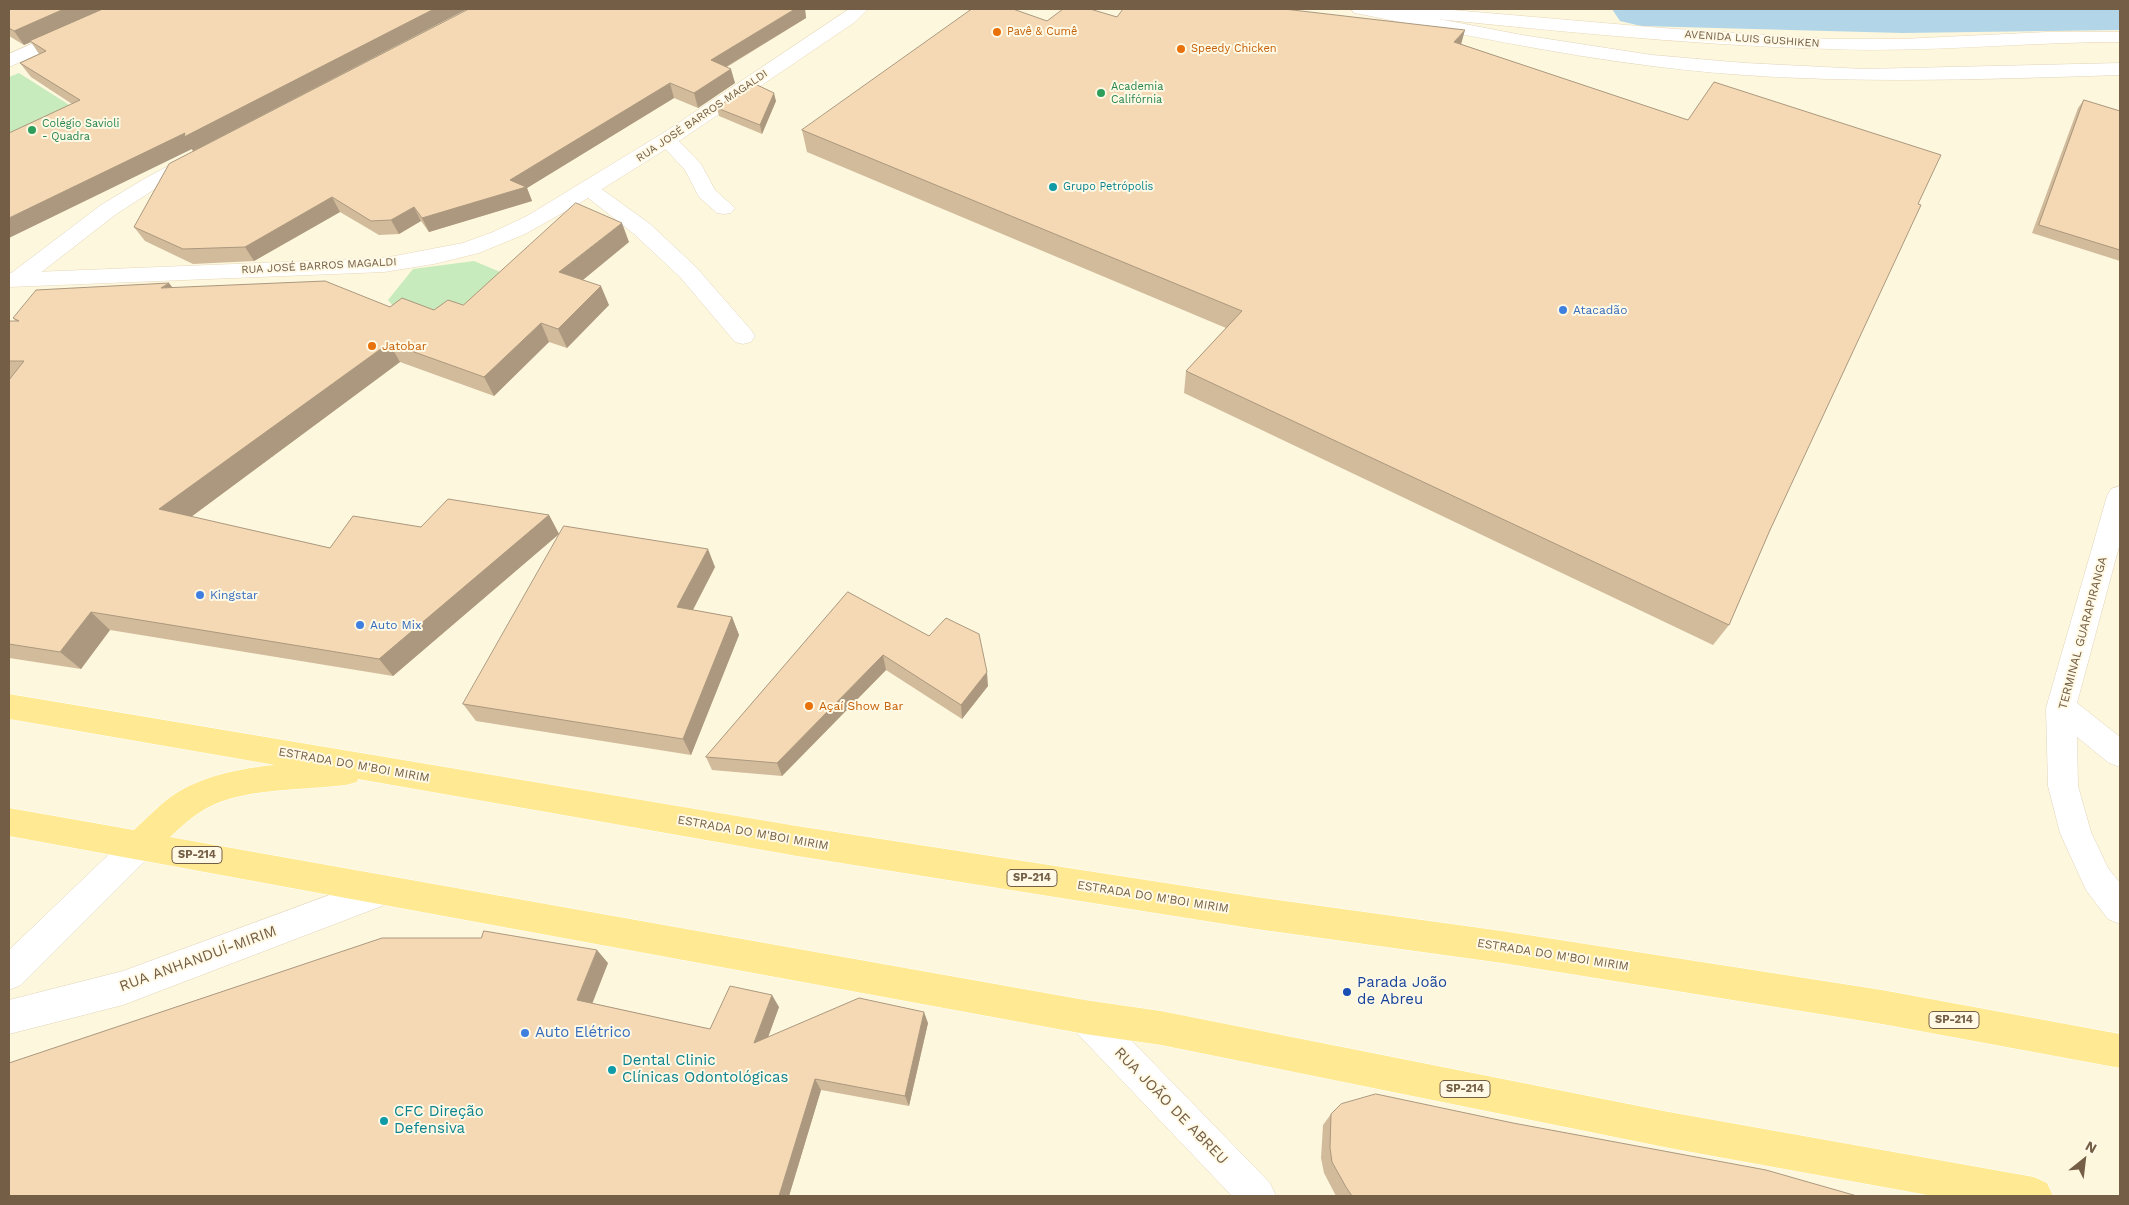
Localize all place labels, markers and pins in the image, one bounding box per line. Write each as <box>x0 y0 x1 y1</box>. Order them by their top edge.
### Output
place label: Pavê & Cumê <box>1007 25 1077 39</box>
marker: Pavê & Cumê <box>991 26 1003 38</box>
place label: Speedy Chicken <box>1191 42 1277 56</box>
marker: Speedy Chicken <box>1175 43 1187 55</box>
place label: Academia Califórnia <box>1111 80 1163 106</box>
marker: Academia Califórnia <box>1095 87 1107 99</box>
place label: Colégio Savioli - Quadra <box>42 117 120 143</box>
marker: Colégio Savioli - Quadra <box>26 124 38 136</box>
place label: Grupo Petrópolis <box>1063 180 1153 194</box>
marker: Grupo Petrópolis <box>1047 181 1059 193</box>
place label: Atacadão <box>1573 303 1627 317</box>
marker: Atacadão <box>1557 304 1569 316</box>
place label: Jatobar <box>382 339 427 353</box>
marker: Jatobar <box>366 340 378 352</box>
place label: Kingstar <box>210 588 258 602</box>
marker: Kingstar <box>194 589 206 601</box>
place label: Auto Mix <box>370 618 421 632</box>
marker: Auto Mix <box>354 619 366 631</box>
place label: Açaí Show Bar <box>819 699 903 713</box>
marker: Açaí Show Bar <box>803 700 815 712</box>
place label: Parada João de Abreu <box>1357 974 1447 1009</box>
marker: Parada João de Abreu <box>1341 986 1353 998</box>
place label: Auto Elétrico <box>535 1024 631 1042</box>
marker: Auto Elétrico <box>519 1027 531 1039</box>
place label: Dental Clinic Clínicas Odontológicas <box>622 1052 788 1087</box>
marker: Dental Clinic Clínicas Odontológicas <box>606 1064 618 1076</box>
place label: CFC Direção Defensiva <box>394 1103 484 1138</box>
marker: CFC Direção Defensiva <box>378 1115 390 1127</box>

